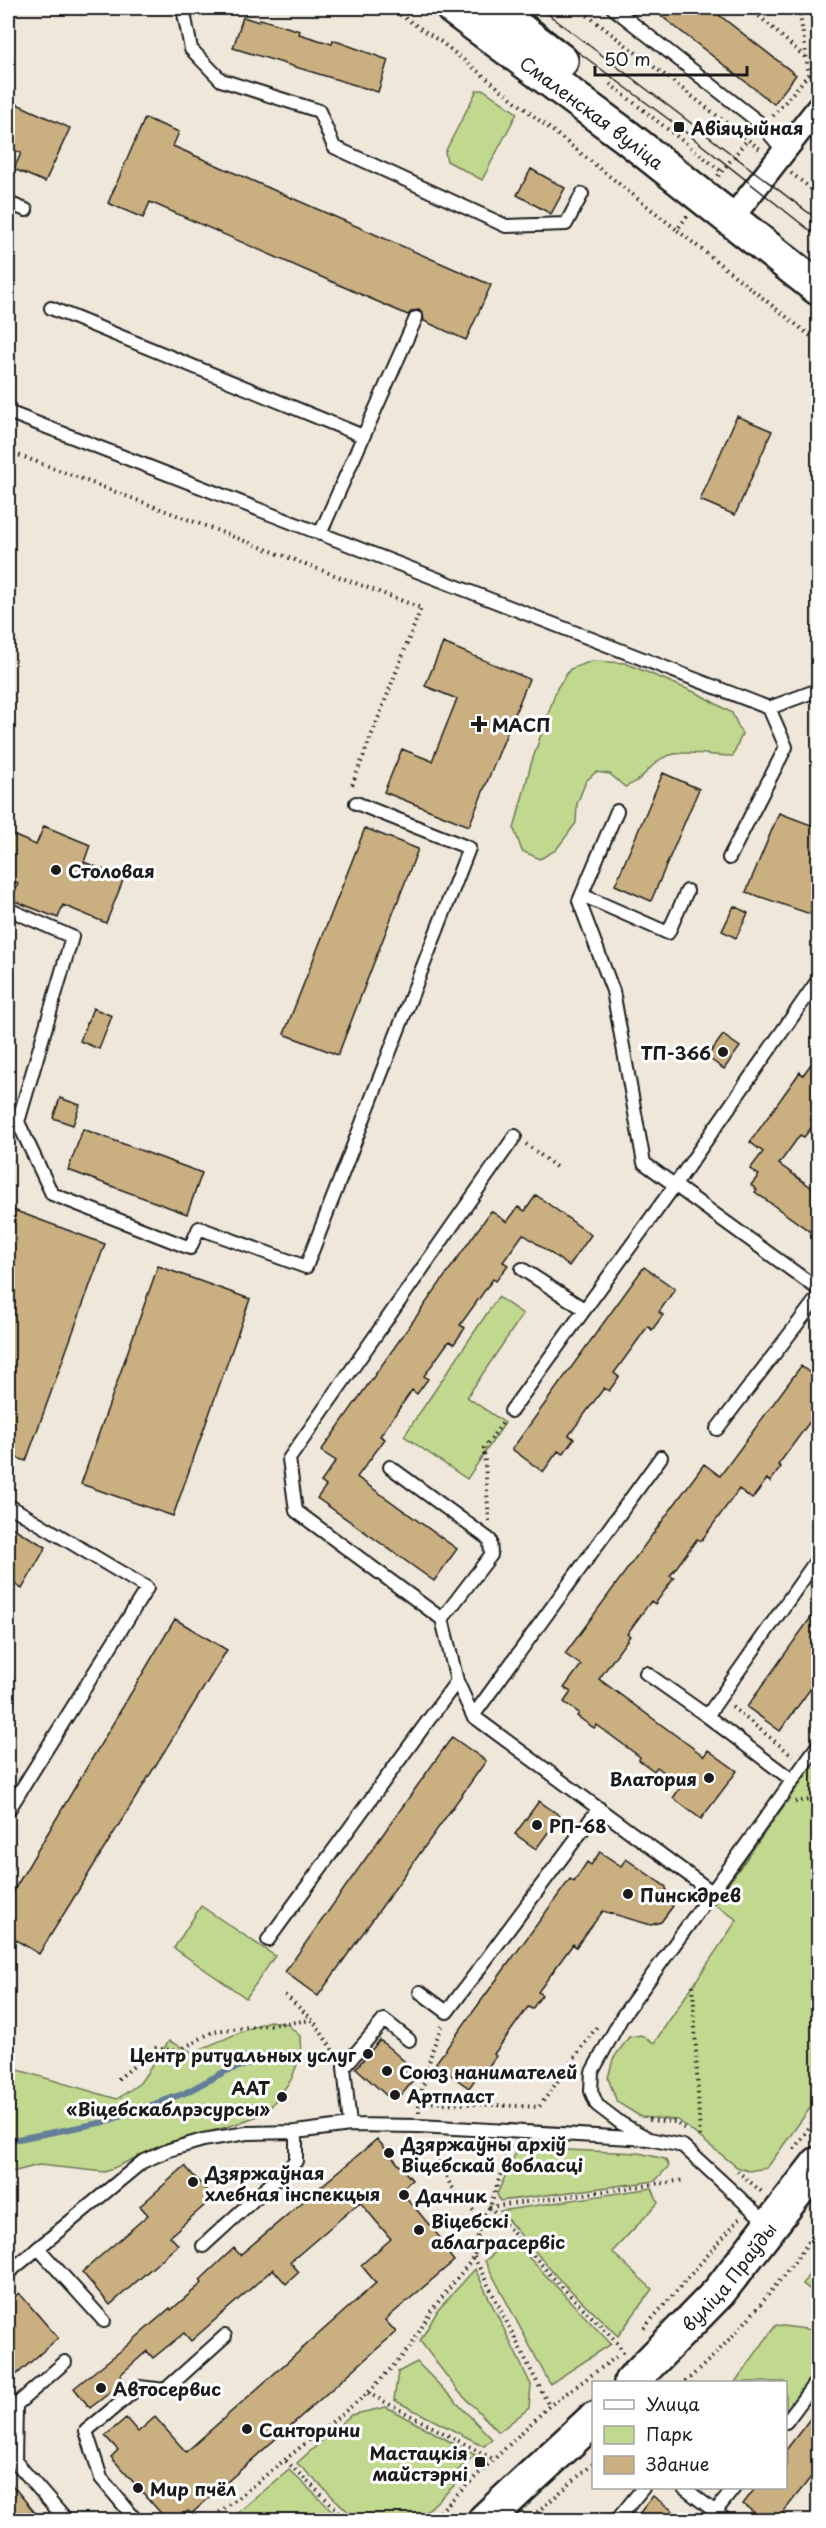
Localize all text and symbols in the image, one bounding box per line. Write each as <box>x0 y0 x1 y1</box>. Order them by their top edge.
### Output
scale bar <box>595 39 746 77</box>
text: 50 m <box>604 45 651 72</box>
street label: Смаленская вуліца <box>515 49 670 175</box>
place label: Авіяцыйная <box>690 114 803 141</box>
marker: Авіяцыйная <box>672 120 686 134</box>
place label: МАСП <box>492 711 551 738</box>
marker: МАСП <box>470 715 488 733</box>
place label: Столовая <box>68 857 155 884</box>
marker: Столовая <box>49 863 63 877</box>
place label: ТП-366 <box>640 1039 711 1066</box>
marker: ТП-366 <box>716 1045 730 1059</box>
place label: Влатория <box>610 1765 697 1792</box>
marker: Влатория <box>702 1771 716 1785</box>
place label: РП-68 <box>549 1812 607 1839</box>
marker: РП-68 <box>530 1818 544 1832</box>
place label: Пинскдрев <box>640 1881 741 1908</box>
marker: Пинскдрев <box>621 1887 635 1901</box>
place label: Центр ритуальных услуг <box>130 2041 357 2068</box>
marker: Центр ритуальных услуг <box>361 2047 375 2061</box>
place label: Союз нанимателей <box>399 2058 578 2085</box>
marker: Союз нанимателей <box>380 2064 394 2078</box>
place label: ААТ «Віцебскаблрэсурсы» <box>66 2074 271 2122</box>
place label: Артпласт <box>407 2082 495 2109</box>
marker: Артпласт <box>388 2088 402 2102</box>
marker: ААТ «Віцебскаблрэсурсы» <box>275 2090 289 2104</box>
place label: Дзяржаўны архіў Віцебскай вобласці <box>400 2130 583 2178</box>
marker: Дзяржаўны архіў Віцебскай вобласці <box>382 2146 396 2160</box>
place label: Дзяржаўная хлебная інспекцыя <box>204 2159 380 2207</box>
marker: Дзяржаўная хлебная інспекцыя <box>186 2175 200 2189</box>
place label: Дачник <box>415 2182 487 2209</box>
marker: Дачник <box>397 2188 411 2202</box>
place label: Віцебскі аблаграсервіс <box>431 2207 565 2255</box>
street label: вуліца Праўды <box>675 2216 782 2337</box>
marker: Віцебскі аблаграсервіс <box>412 2223 426 2237</box>
place label: Автосервис <box>113 2375 221 2402</box>
marker: Автосервис <box>94 2381 108 2395</box>
legend <box>592 2381 787 2489</box>
text: Улица <box>646 2390 700 2417</box>
place label: Санторини <box>259 2416 361 2443</box>
text: Парк <box>646 2420 693 2447</box>
marker: Санторини <box>240 2422 254 2436</box>
place label: Мастацкія майстэрні <box>370 2439 468 2487</box>
text: Здание <box>646 2450 709 2477</box>
marker: Мастацкія майстэрні <box>473 2455 487 2469</box>
place label: Мир пчёл <box>150 2475 236 2502</box>
marker: Мир пчёл <box>131 2481 145 2495</box>

